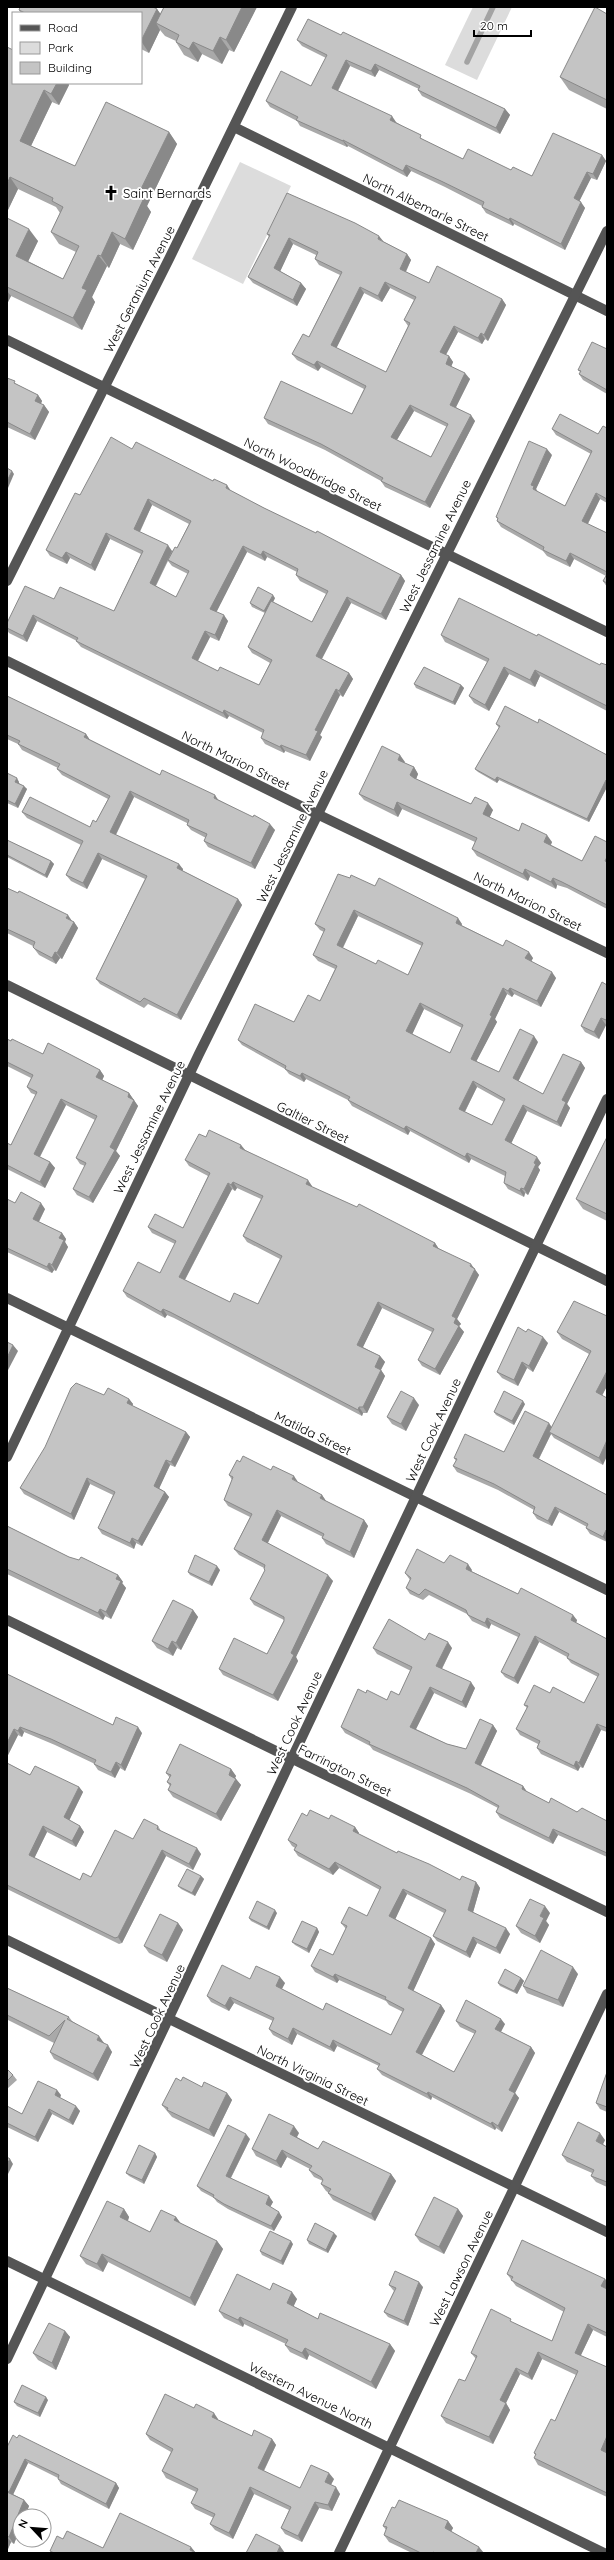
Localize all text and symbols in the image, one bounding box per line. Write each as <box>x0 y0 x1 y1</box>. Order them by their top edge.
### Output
legend <box>12 12 142 84</box>
scale bar <box>474 12 531 38</box>
text: 20 m <box>480 18 508 33</box>
text: Road <box>48 20 78 35</box>
text: Park <box>48 40 73 55</box>
text: Building <box>48 60 92 75</box>
street label: North Albemarle Street <box>360 169 492 245</box>
church icon: Saint Bernards <box>102 184 120 202</box>
place label: Saint Bernards <box>123 185 211 201</box>
street label: West Geranium Avenue <box>100 223 178 355</box>
street label: North Woodbridge Street <box>241 434 385 514</box>
street label: West Jessamine Avenue <box>396 477 474 615</box>
street label: North Marion Street <box>179 727 293 793</box>
street label: West Jessamine Avenue <box>253 767 331 905</box>
street label: North Marion Street <box>471 868 585 934</box>
street label: West Jessamine Avenue <box>110 1058 188 1196</box>
street label: Galtier Street <box>274 1098 352 1146</box>
street label: West Cook Avenue <box>402 1375 464 1485</box>
street label: Matilda Street <box>272 1408 354 1458</box>
street label: West Cook Avenue <box>263 1668 325 1778</box>
street label: Farrington Street <box>296 1740 394 1800</box>
street label: West Cook Avenue <box>126 1961 188 2071</box>
street label: North Virginia Street <box>255 2041 371 2109</box>
street label: West Lawson Avenue <box>426 2207 496 2329</box>
street label: Western Avenue North <box>247 2358 375 2432</box>
north arrow <box>12 2508 52 2548</box>
text: N <box>15 2517 31 2530</box>

